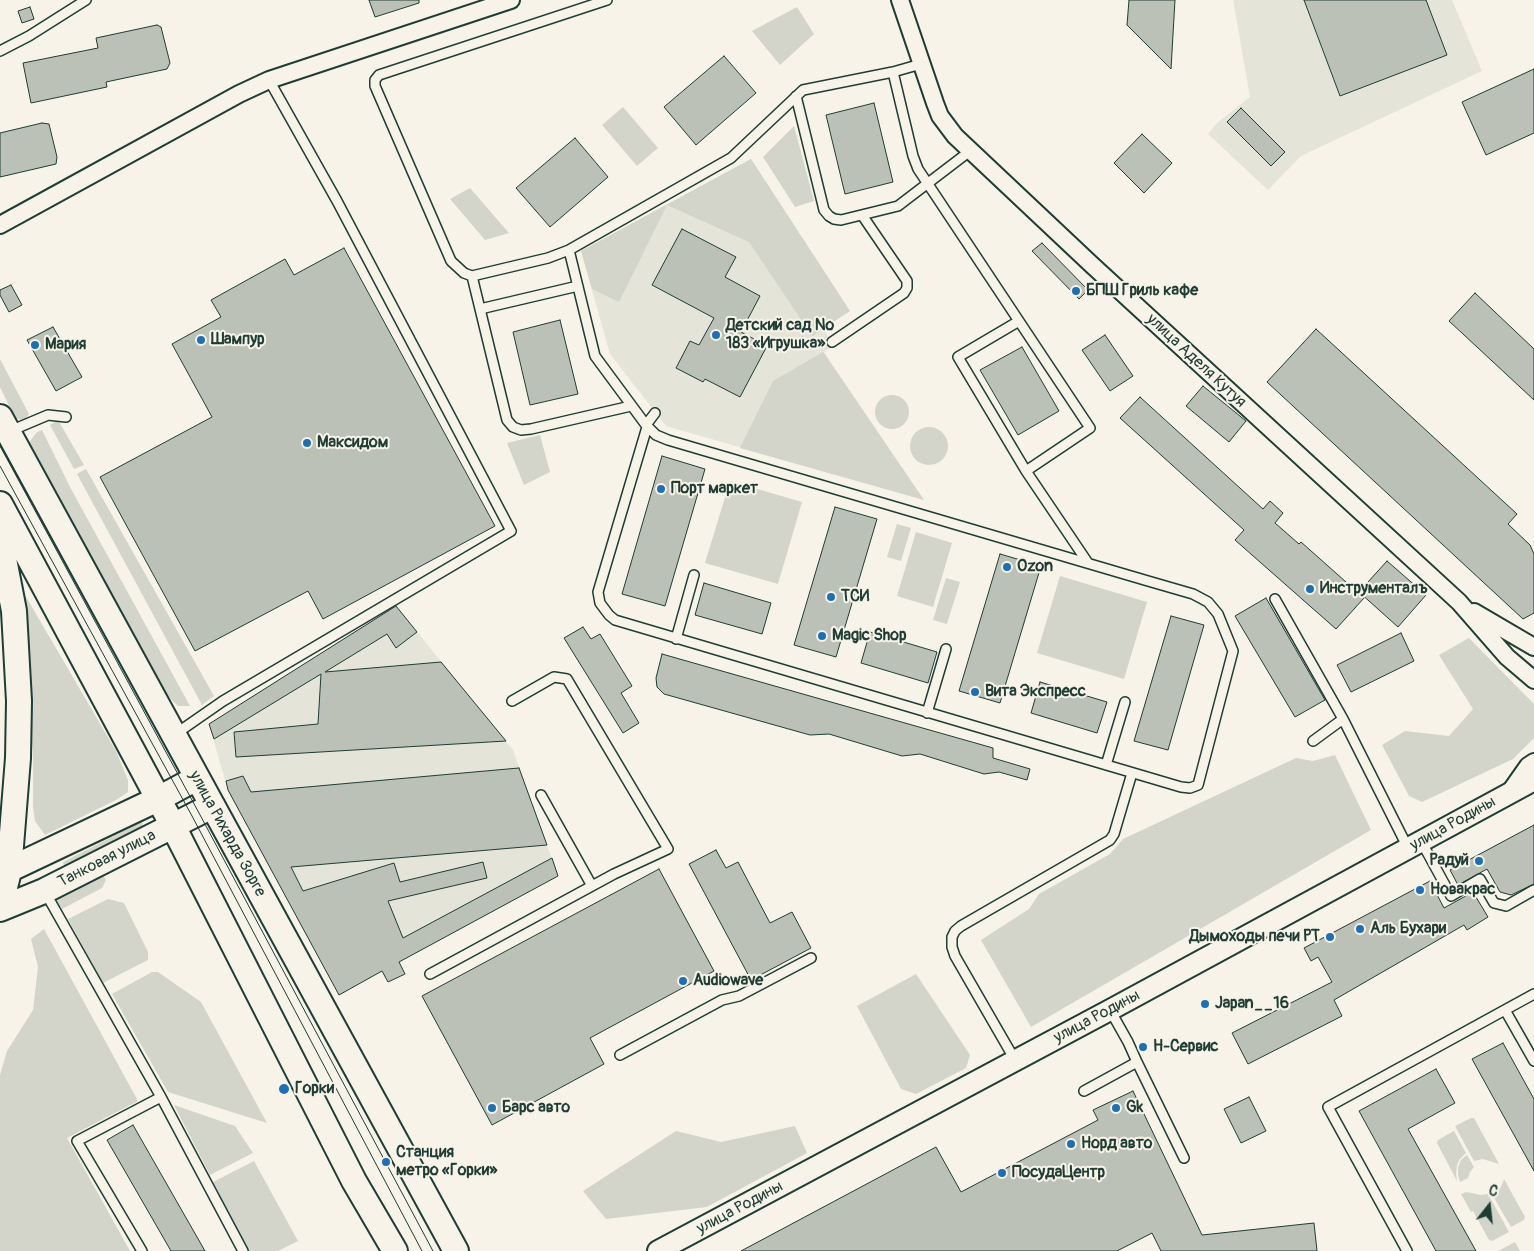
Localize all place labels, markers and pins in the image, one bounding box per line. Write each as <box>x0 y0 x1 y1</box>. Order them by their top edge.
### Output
place label: БПШ Гриль кафе <box>1086 281 1198 301</box>
marker: БПШ Гриль кафе <box>1070 285 1082 297</box>
place label: Детский сад № 183 «Игрушка» <box>726 316 834 354</box>
marker: Детский сад № 183 «Игрушка» <box>710 329 722 341</box>
place label: Шампур <box>211 330 265 350</box>
marker: Шампур <box>195 334 207 346</box>
place label: Мария <box>45 335 86 355</box>
marker: Мария <box>29 339 41 351</box>
place label: Максидом <box>317 433 388 453</box>
marker: Максидом <box>301 437 313 449</box>
place label: Порт маркет <box>671 479 758 499</box>
marker: Порт маркет <box>655 483 667 495</box>
place label: Ozon <box>1017 557 1053 577</box>
marker: Ozon <box>1001 561 1013 573</box>
place label: Инструменталъ <box>1320 579 1428 599</box>
marker: Инструменталъ <box>1304 583 1316 595</box>
place label: ТСИ <box>841 587 869 607</box>
marker: ТСИ <box>825 591 837 603</box>
place label: Magic Shop <box>832 626 907 646</box>
marker: Magic Shop <box>816 630 828 642</box>
place label: Вита Экспресс <box>985 682 1086 702</box>
marker: Вита Экспресс <box>969 686 981 698</box>
place label: Радуй <box>1429 851 1469 871</box>
marker: Радуй <box>1473 855 1485 867</box>
place label: Новакрас <box>1430 880 1495 900</box>
marker: Новакрас <box>1414 884 1426 896</box>
place label: Аль Бухари <box>1370 919 1446 939</box>
marker: Аль Бухари <box>1354 923 1366 935</box>
place label: Дымоходы печи РТ <box>1189 927 1320 947</box>
marker: Дымоходы печи РТ <box>1324 931 1336 943</box>
place label: Audiowave <box>693 971 763 991</box>
marker: Audiowave <box>677 975 689 987</box>
place label: Japan__16 <box>1215 994 1289 1014</box>
marker: Japan__16 <box>1199 998 1211 1010</box>
place label: Н-Сервис <box>1153 1037 1218 1057</box>
marker: Н-Сервис <box>1137 1041 1149 1053</box>
place label: Горки <box>295 1079 334 1099</box>
marker: Горки <box>277 1082 291 1096</box>
place label: Барс авто <box>502 1098 570 1118</box>
place label: Gk <box>1126 1098 1143 1118</box>
marker: Барс авто <box>486 1102 498 1114</box>
marker: Gk <box>1110 1102 1122 1114</box>
place label: Норд авто <box>1081 1134 1152 1154</box>
marker: Норд авто <box>1065 1138 1077 1150</box>
place label: Станция метро «Горки» <box>396 1143 497 1181</box>
marker: Станция метро «Горки» <box>380 1156 392 1168</box>
place label: ПосудаЦентр <box>1012 1163 1105 1183</box>
marker: ПосудаЦентр <box>996 1167 1008 1179</box>

